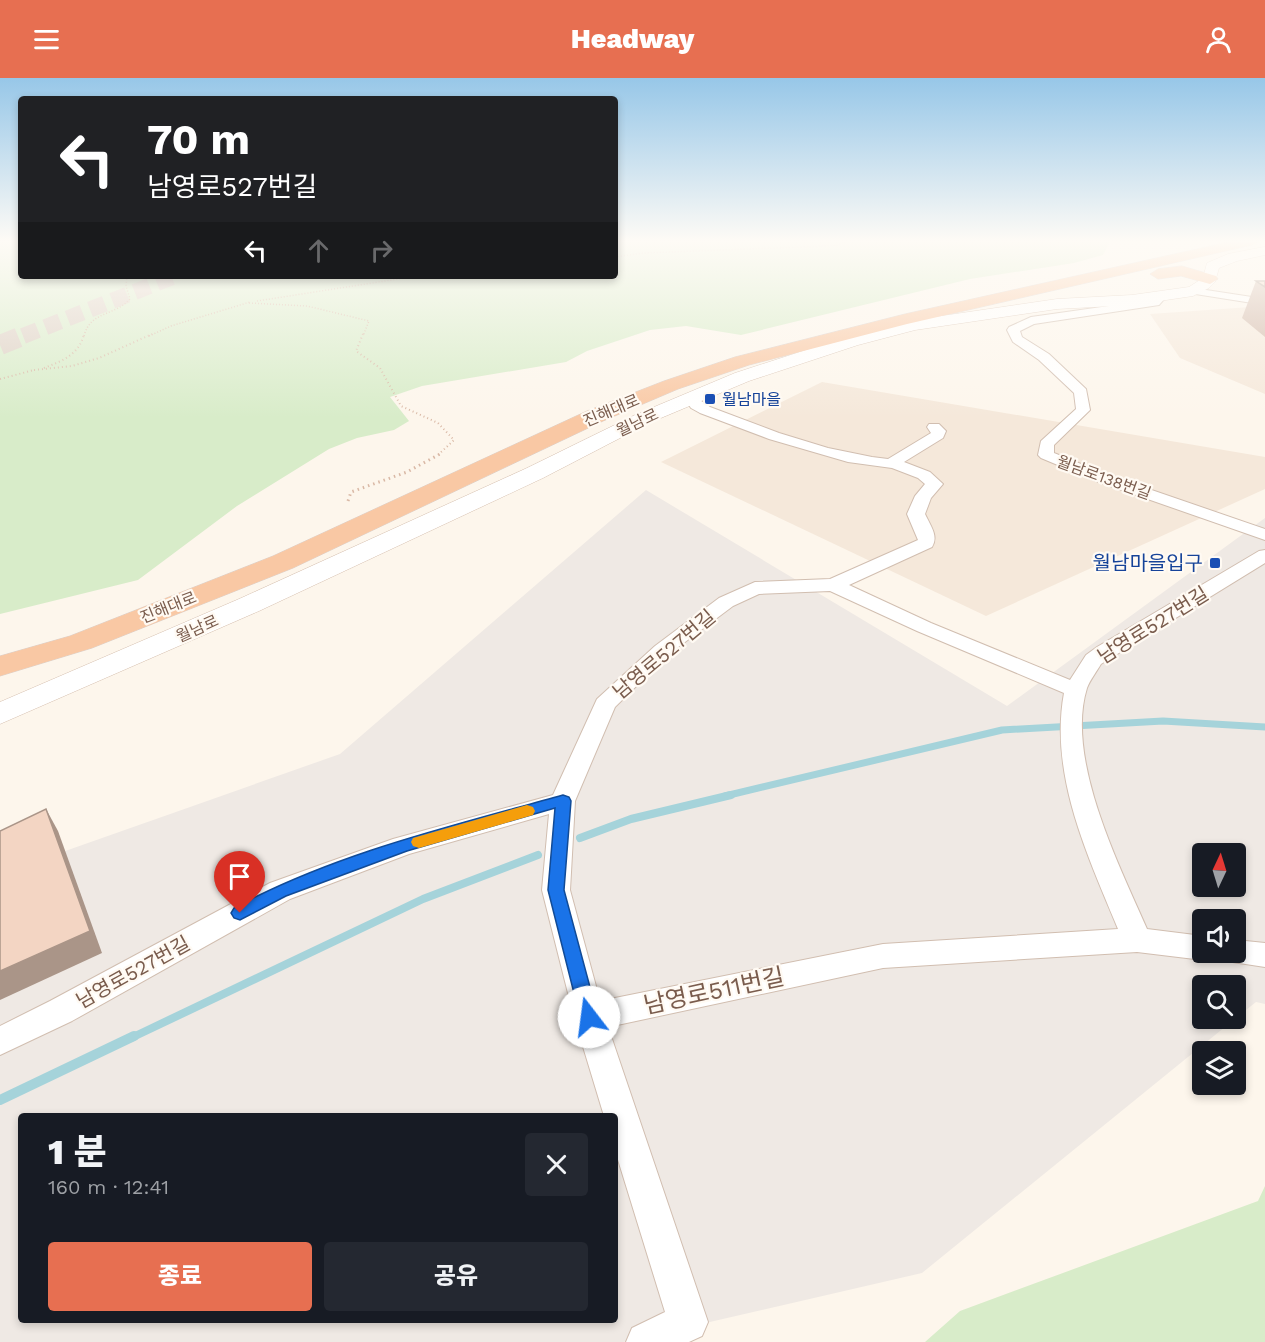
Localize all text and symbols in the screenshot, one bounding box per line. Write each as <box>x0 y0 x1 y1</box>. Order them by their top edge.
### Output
icon: menu <box>30 23 63 56</box>
text: Headway <box>571 23 694 55</box>
icon: person <box>1202 23 1235 56</box>
text: 70 m <box>147 115 250 164</box>
icon: left <box>48 120 126 198</box>
text: 남영로527번길 <box>147 171 317 203</box>
icon: left <box>239 234 272 267</box>
icon: ahead <box>302 234 335 267</box>
icon: right <box>365 234 398 267</box>
street label: 진해대로 <box>580 390 642 431</box>
place label: 월남마을 <box>722 390 781 409</box>
marker: 월남마을 <box>703 392 717 406</box>
street label: 월남로 <box>613 404 661 440</box>
street label: 월남로138번길 <box>1054 452 1154 503</box>
place label: 월남마을입구 <box>1093 551 1203 575</box>
marker: 월남마을입구 <box>1208 556 1222 570</box>
street label: 남영로527번길 <box>1093 581 1213 669</box>
street label: 진해대로 <box>137 588 199 627</box>
street label: 남영로527번길 <box>608 604 720 704</box>
street label: 월남로 <box>173 611 221 646</box>
north arrow <box>1192 843 1246 897</box>
map controls <box>1192 843 1246 1095</box>
pin <box>214 851 265 913</box>
icon: arrive <box>223 860 256 893</box>
button: sound <box>1192 909 1246 963</box>
street label: 남영로527번길 <box>72 931 194 1013</box>
street label: 남영로511번길 <box>641 962 787 1020</box>
button: search <box>1192 975 1246 1029</box>
position arrow <box>557 985 621 1049</box>
button: layers <box>1192 1041 1246 1095</box>
text: 1 분 <box>48 1131 107 1173</box>
button: close <box>525 1133 588 1196</box>
text: 160 m · 12:41 <box>48 1175 169 1199</box>
button: 종료 <box>48 1242 312 1311</box>
button: 공유 <box>324 1242 588 1311</box>

